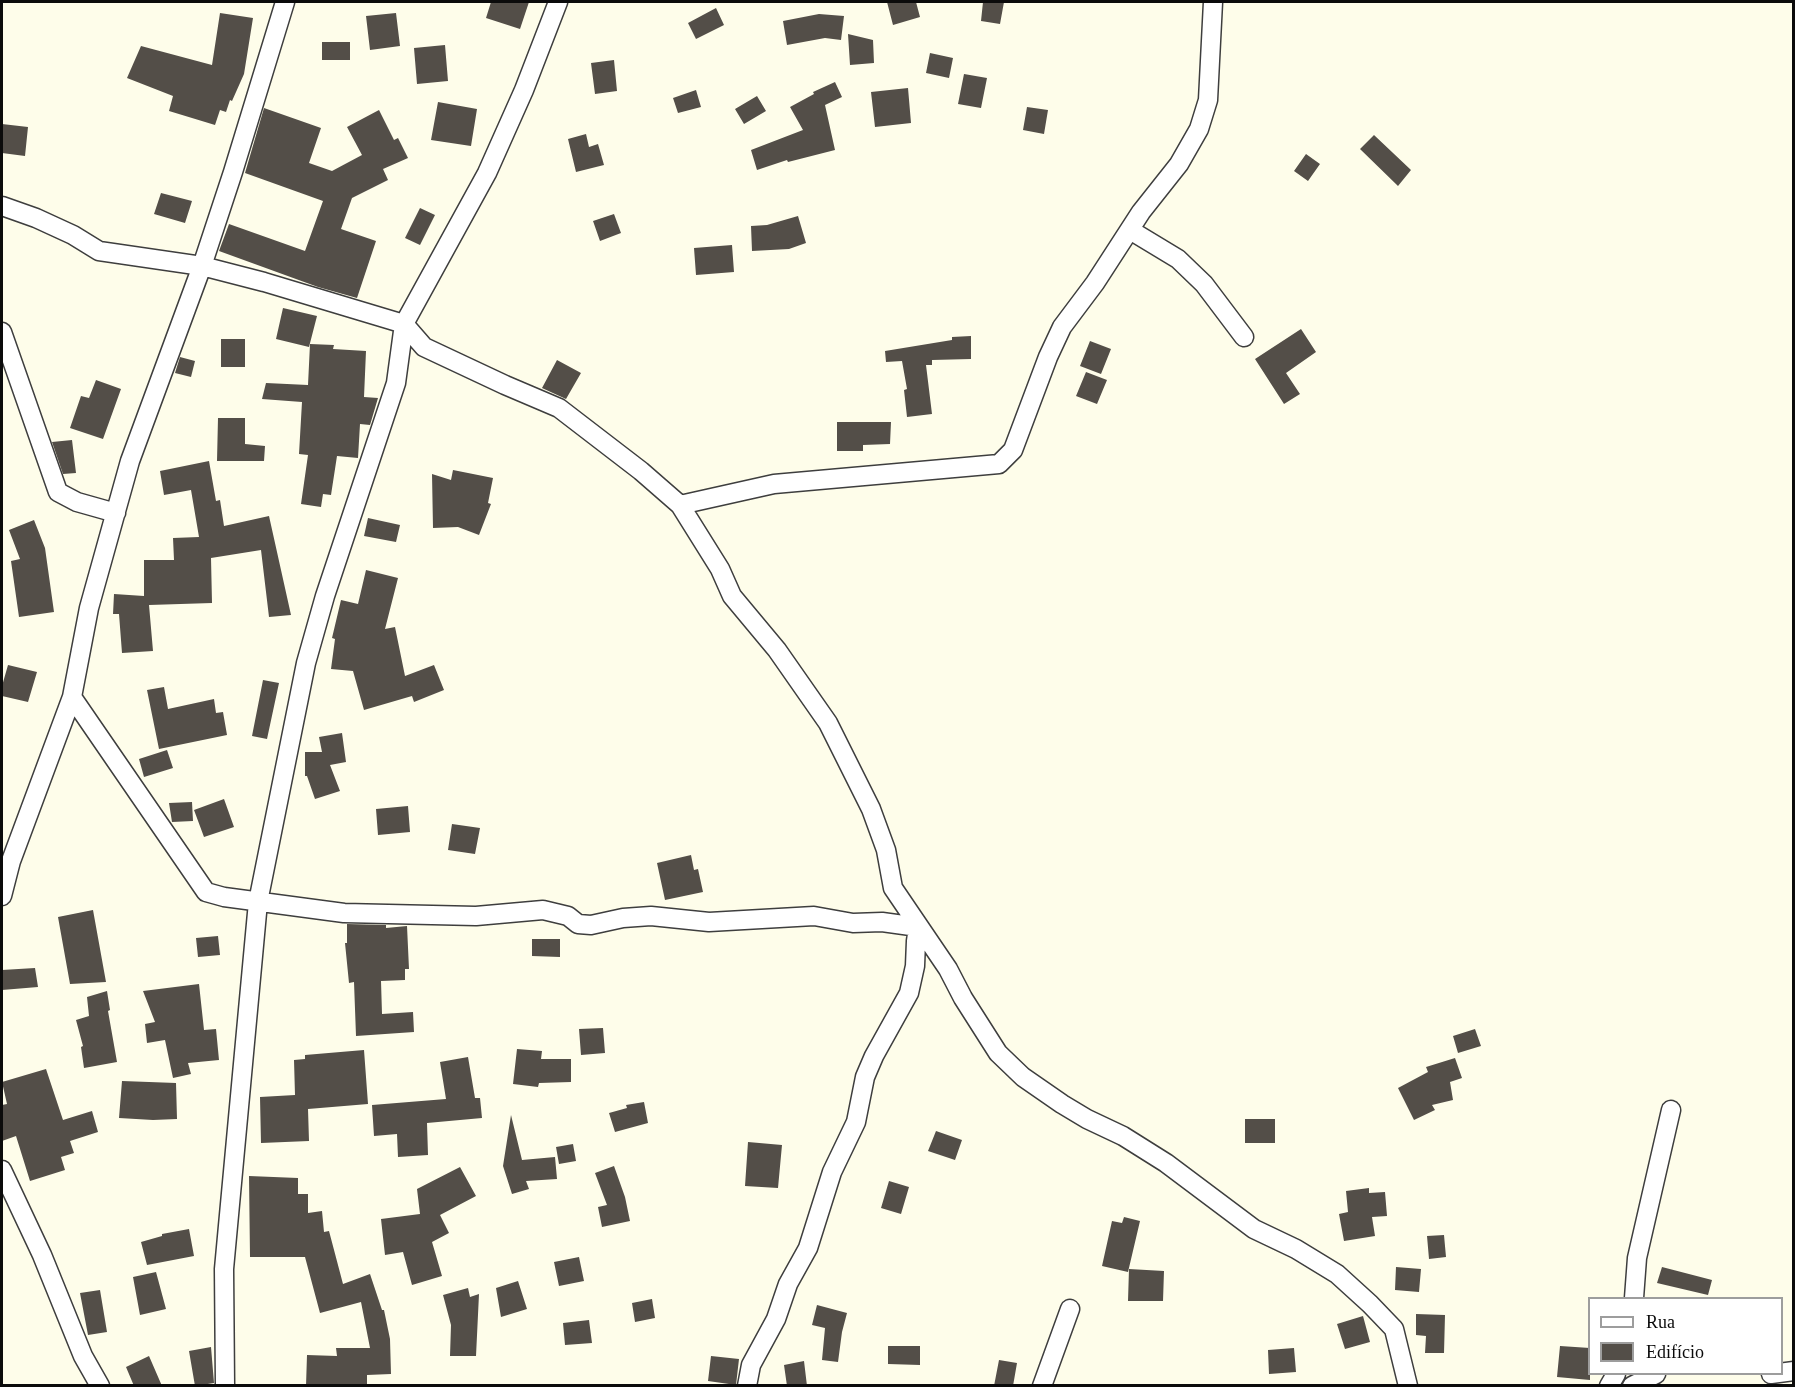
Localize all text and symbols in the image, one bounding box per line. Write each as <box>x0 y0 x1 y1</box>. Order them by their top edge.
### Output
legend <box>1588 1297 1783 1375</box>
text: Rua <box>1646 1312 1675 1332</box>
text: Edifício <box>1646 1342 1704 1362</box>

